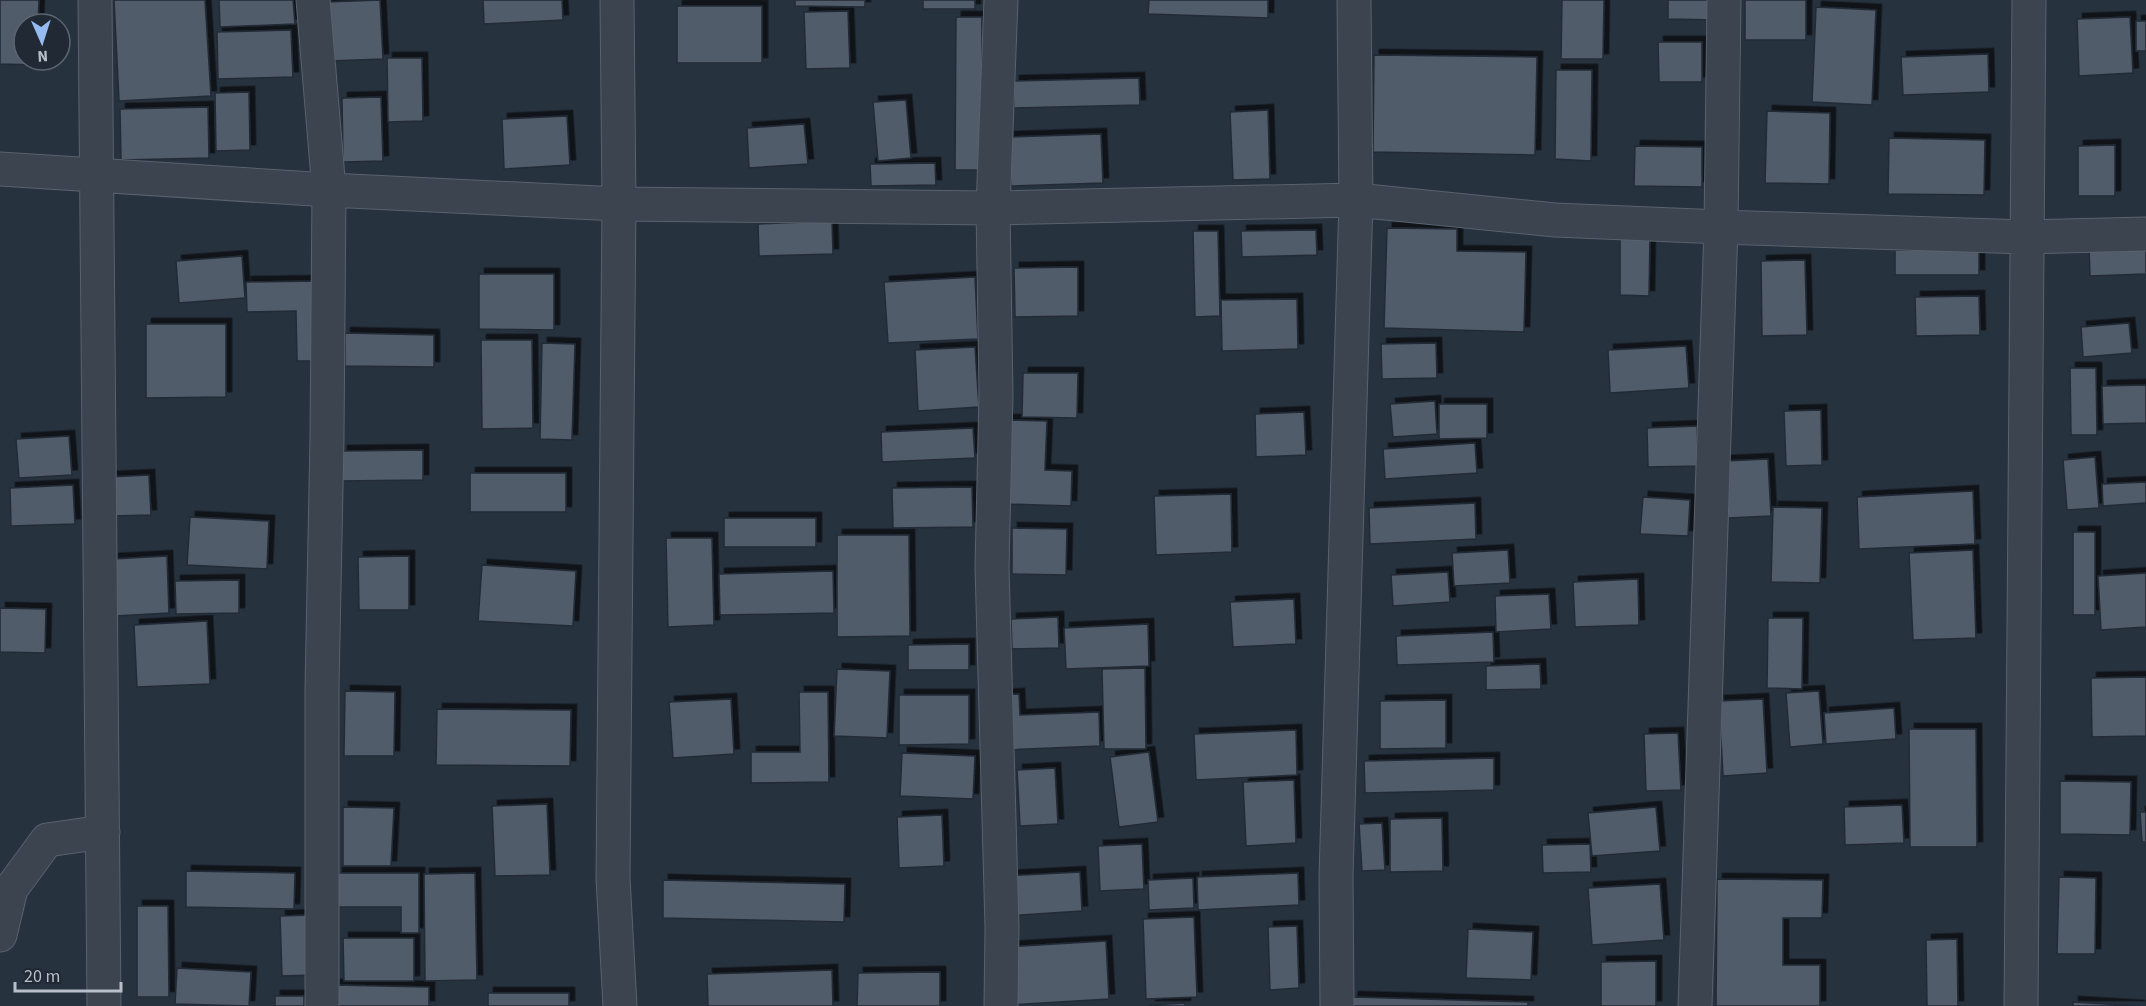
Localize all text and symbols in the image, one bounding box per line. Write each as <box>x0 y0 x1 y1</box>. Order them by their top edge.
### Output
north arrow <box>12 12 72 72</box>
text: N <box>37 45 49 67</box>
scale bar <box>15 955 122 993</box>
text: 20 m <box>24 964 60 989</box>

